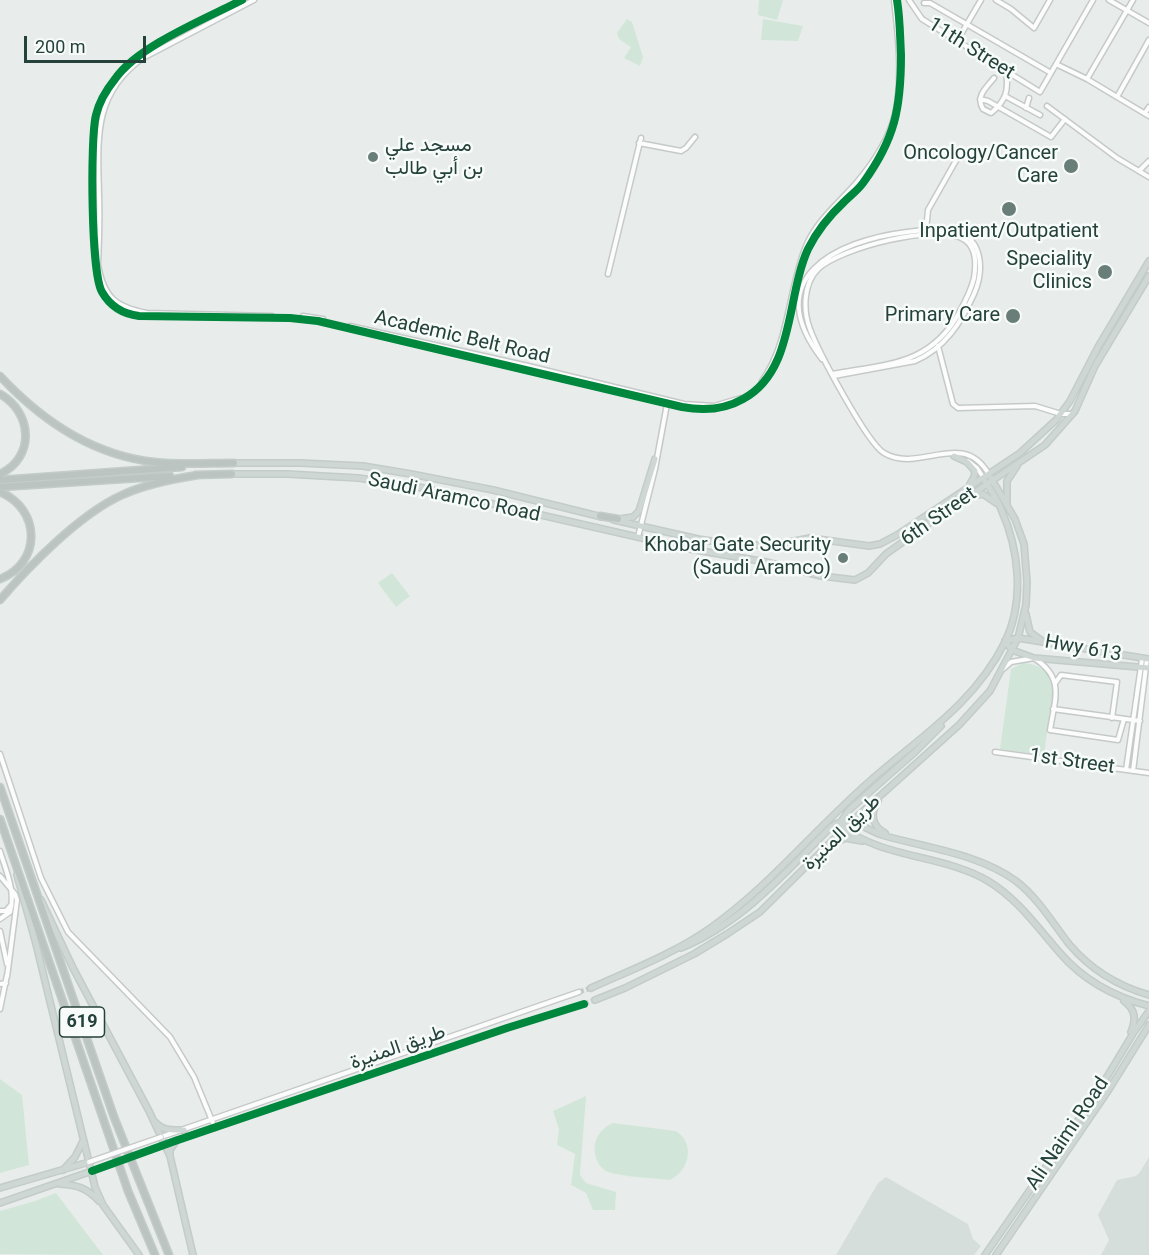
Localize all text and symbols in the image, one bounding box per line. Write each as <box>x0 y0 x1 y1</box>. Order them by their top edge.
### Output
street label: 11th Street <box>923 13 1019 85</box>
scale bar <box>27 24 148 62</box>
text: 200 m <box>35 36 86 57</box>
place label: مسجد علي بن أبي طالب <box>385 134 483 181</box>
place label: Oncology/Cancer Care <box>903 142 1058 189</box>
marker: مسجد علي بن أبي طالب <box>366 150 380 164</box>
marker: Oncology/Cancer Care <box>1062 157 1080 175</box>
marker: Inpatient/Outpatient <box>1000 200 1018 218</box>
place label: Inpatient/Outpatient <box>919 220 1099 244</box>
place label: Speciality Clinics <box>1006 248 1092 295</box>
marker: Speciality Clinics <box>1096 263 1114 281</box>
place label: Primary Care <box>885 304 1000 328</box>
street label: Academic Belt Road <box>372 306 552 370</box>
marker: Primary Care <box>1004 307 1022 325</box>
street label: Saudi Aramco Road <box>366 468 542 528</box>
street label: 6th Street <box>897 482 981 552</box>
place label: Khobar Gate Security (Saudi Aramco) <box>644 534 831 581</box>
marker: Khobar Gate Security (Saudi Aramco) <box>836 551 850 565</box>
street label: Hwy 613 <box>1043 630 1123 668</box>
street label: 1st Street <box>1028 744 1116 780</box>
street label: طريق المنيرة <box>798 790 886 876</box>
road number: 619 <box>60 1007 104 1037</box>
street label: طريق المنيرة <box>347 1020 449 1076</box>
street label: Ali Naimi Road <box>1021 1073 1115 1195</box>

